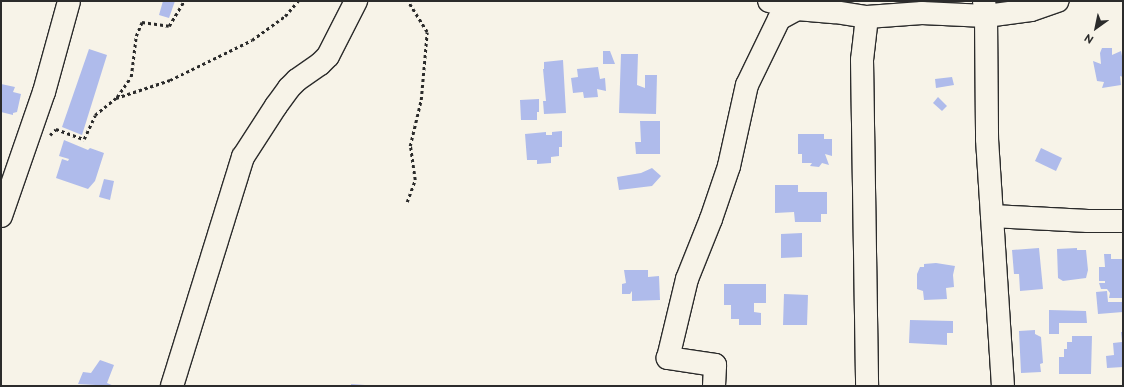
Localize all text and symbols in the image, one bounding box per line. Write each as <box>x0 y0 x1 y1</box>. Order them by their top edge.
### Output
north arrow <box>1076 8 1116 48</box>
text: N <box>1082 31 1096 46</box>

